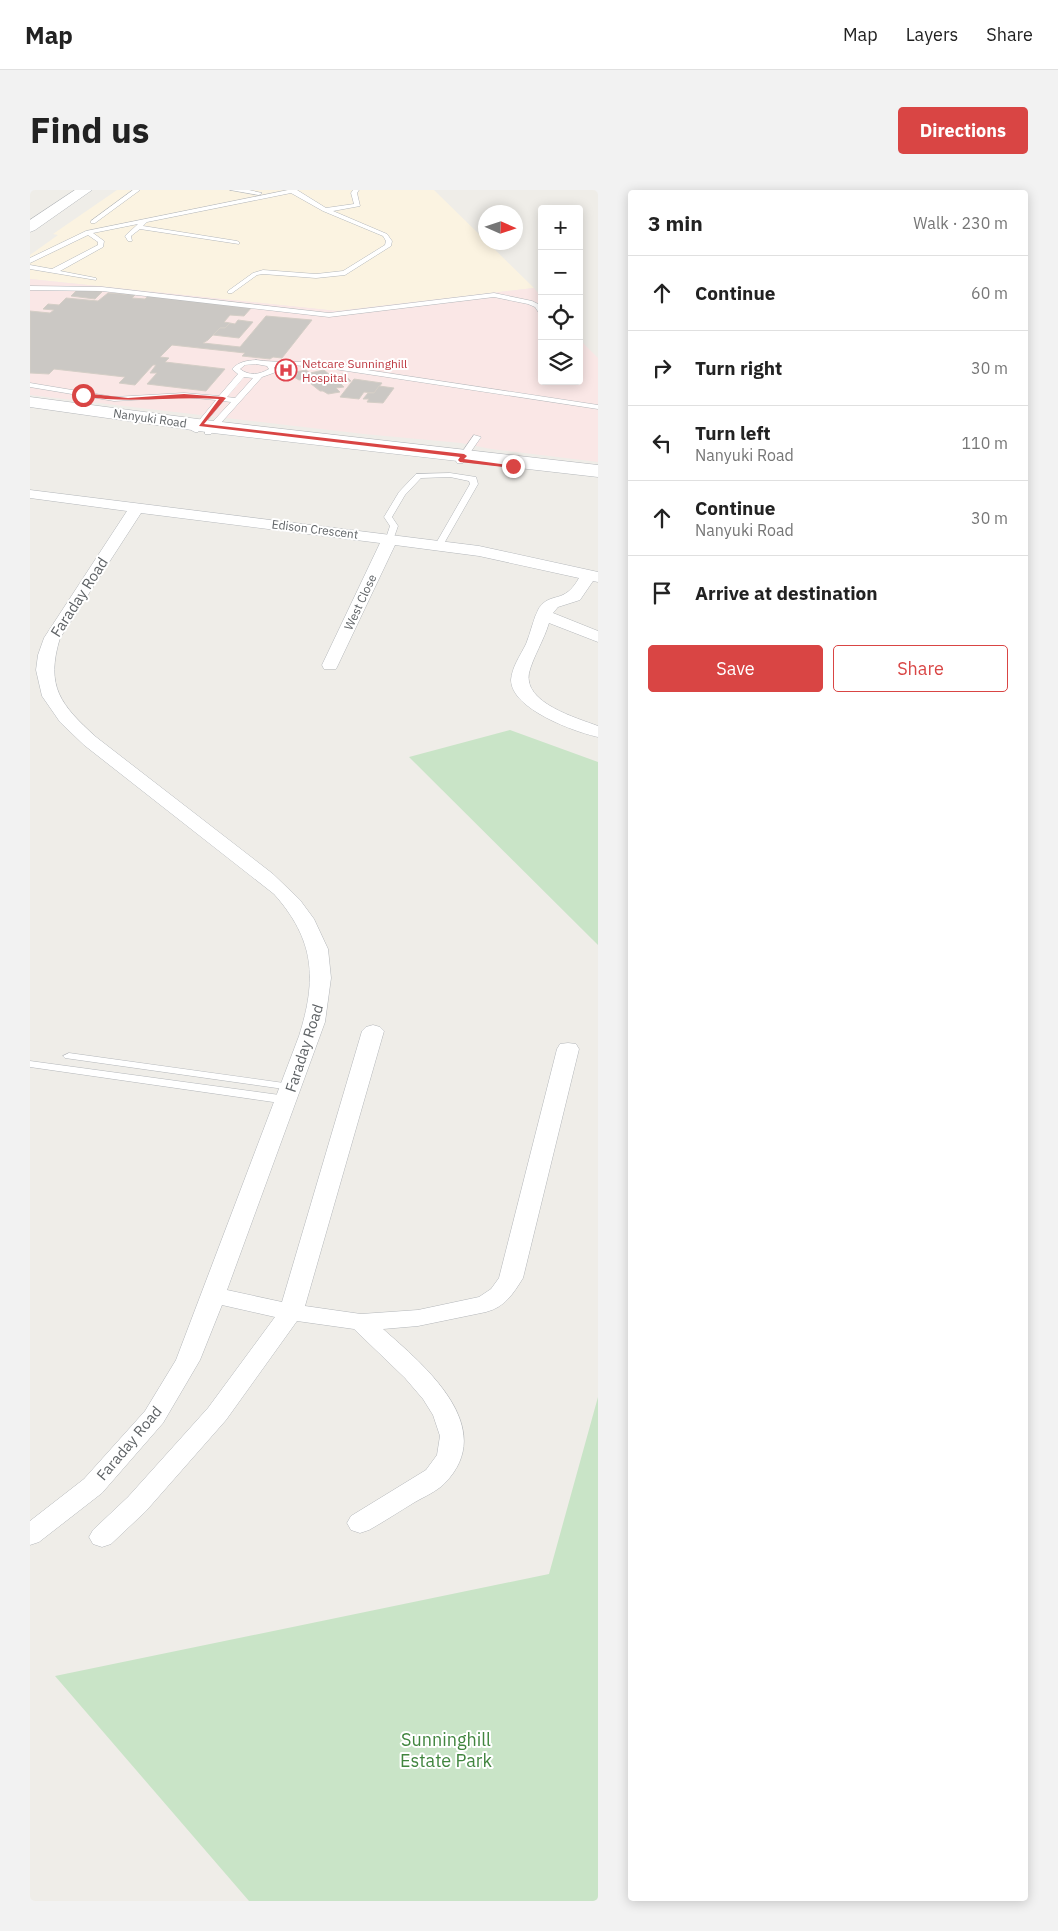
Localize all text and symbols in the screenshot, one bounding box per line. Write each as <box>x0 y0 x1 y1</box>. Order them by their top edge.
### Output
text: Map <box>25 19 73 51</box>
text: Map <box>843 23 878 46</box>
text: Layers <box>906 23 958 46</box>
text: Share <box>986 23 1033 46</box>
text: Find us <box>30 107 149 153</box>
button: Directions <box>898 107 1028 154</box>
north arrow <box>478 205 523 250</box>
map controls <box>538 205 583 385</box>
button: + <box>538 205 583 250</box>
text: 3 min <box>648 209 703 237</box>
text: Walk · 230 m <box>913 213 1008 233</box>
button: − <box>538 250 583 295</box>
icon: ahead <box>648 279 676 307</box>
text: Continue <box>695 281 775 305</box>
text: 60 m <box>971 283 1008 303</box>
button: locate <box>538 295 583 340</box>
button: layers <box>538 340 583 385</box>
icon: right <box>648 354 676 382</box>
place label: Netcare Sunninghill Hospital <box>302 356 407 385</box>
text: Turn right <box>695 356 782 380</box>
hospital icon: Netcare Sunninghill Hospital <box>274 358 298 382</box>
text: 30 m <box>971 358 1008 378</box>
route start <box>72 384 95 407</box>
street label: Nanyuki Road <box>112 405 188 431</box>
text: Turn left <box>695 421 771 445</box>
icon: left <box>648 429 676 457</box>
text: 110 m <box>961 433 1008 453</box>
text: Nanyuki Road <box>695 445 794 465</box>
route end <box>502 455 525 478</box>
text: Continue <box>695 496 775 520</box>
icon: ahead <box>648 504 676 532</box>
text: 30 m <box>971 508 1008 528</box>
street label: Edison Crescent <box>271 516 359 542</box>
text: Nanyuki Road <box>695 520 794 540</box>
street label: Faraday Road <box>46 553 112 641</box>
street label: West Close <box>341 571 380 632</box>
icon: arrive <box>648 579 676 607</box>
text: Arrive at destination <box>695 581 878 605</box>
button: Save <box>648 645 823 692</box>
button: Share <box>833 645 1008 692</box>
street label: Faraday Road <box>281 1002 327 1094</box>
street label: Faraday Road <box>92 1402 166 1484</box>
park label: Sunninghill Estate Park <box>400 1728 492 1772</box>

